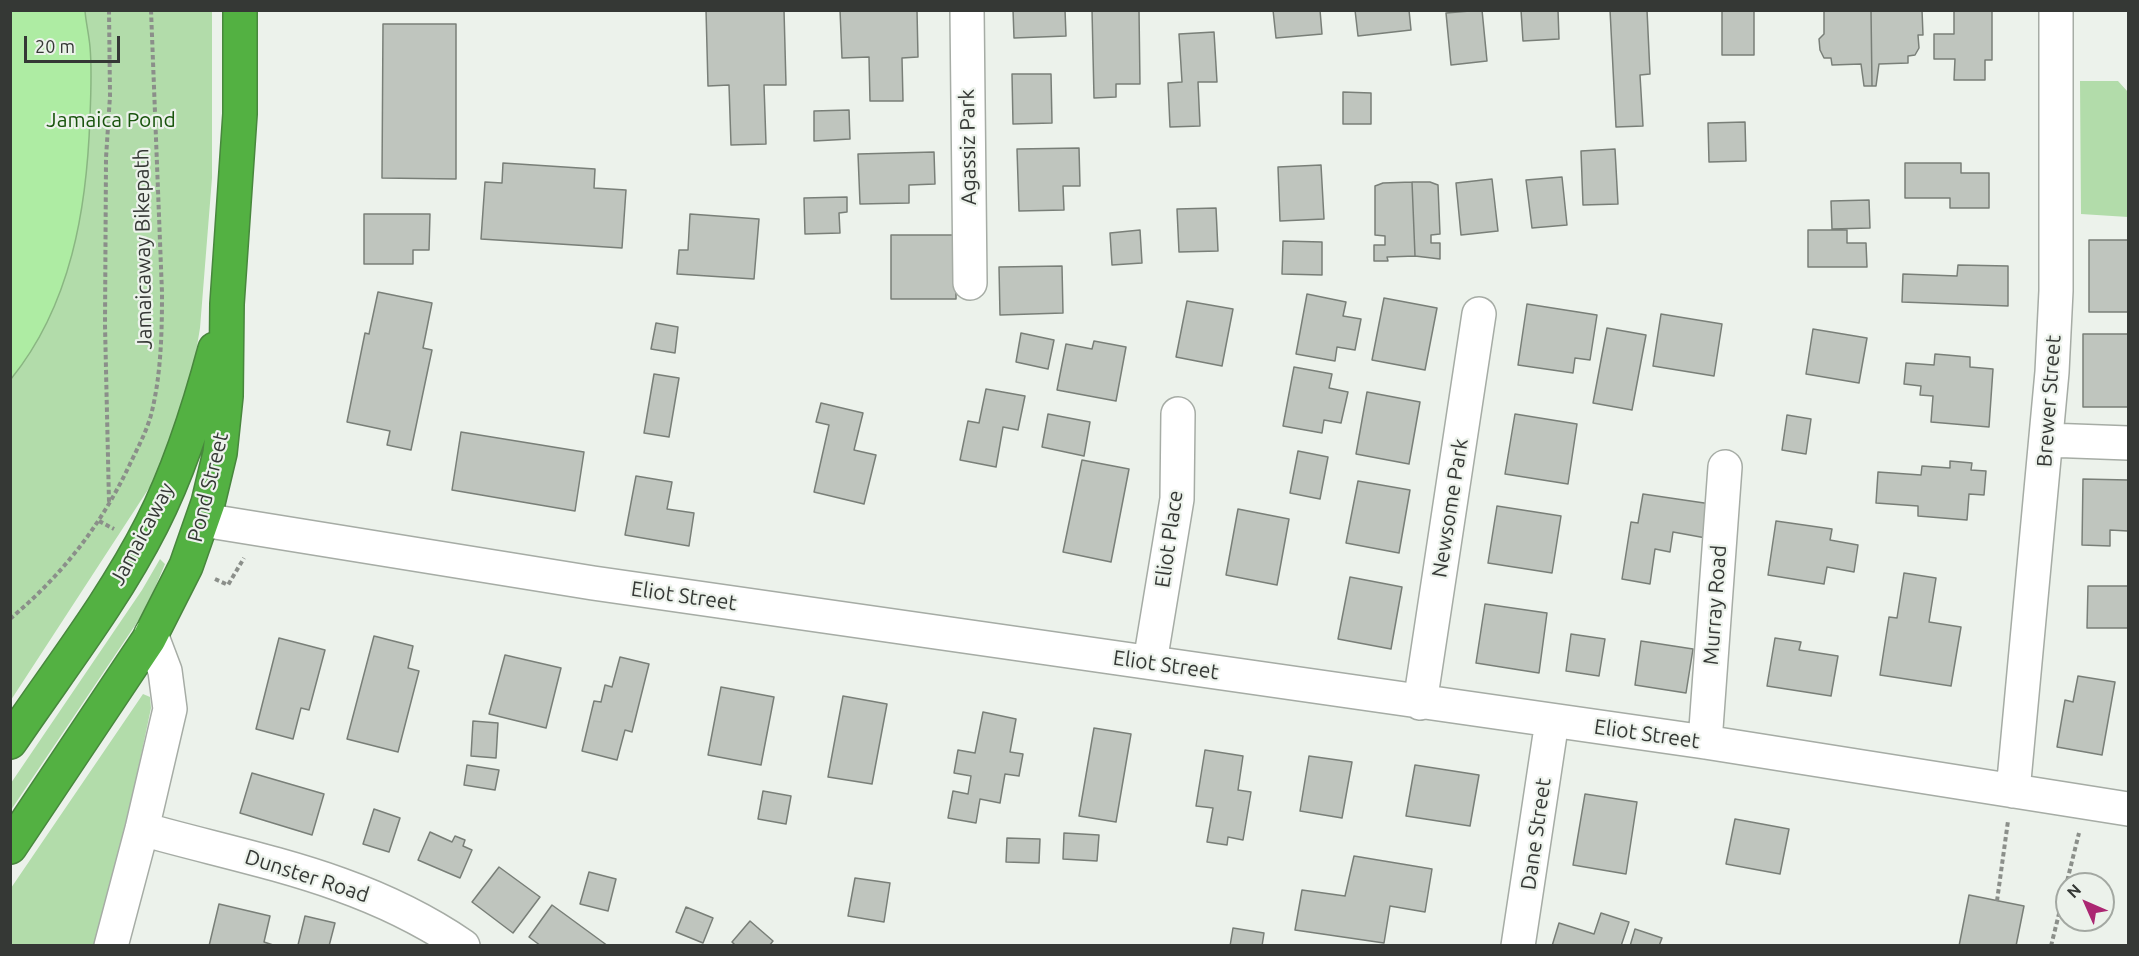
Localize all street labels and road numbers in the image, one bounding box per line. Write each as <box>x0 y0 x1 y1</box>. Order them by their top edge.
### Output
street label: Agassiz Park <box>954 89 982 205</box>
street label: Jamaicaway Bikepath <box>129 148 157 350</box>
street label: Brewer Street <box>2032 334 2066 468</box>
street label: Pond Street <box>182 429 234 545</box>
street label: Newsome Park <box>1427 437 1473 579</box>
street label: Jamaicaway <box>104 478 180 590</box>
street label: Eliot Place <box>1150 489 1188 589</box>
street label: Murray Road <box>1698 544 1732 666</box>
street label: Eliot Street <box>630 576 738 616</box>
street label: Eliot Street <box>1112 645 1220 685</box>
street label: Eliot Street <box>1593 714 1701 754</box>
street label: Dane Street <box>1516 776 1556 892</box>
street label: Dunster Road <box>242 844 372 908</box>

